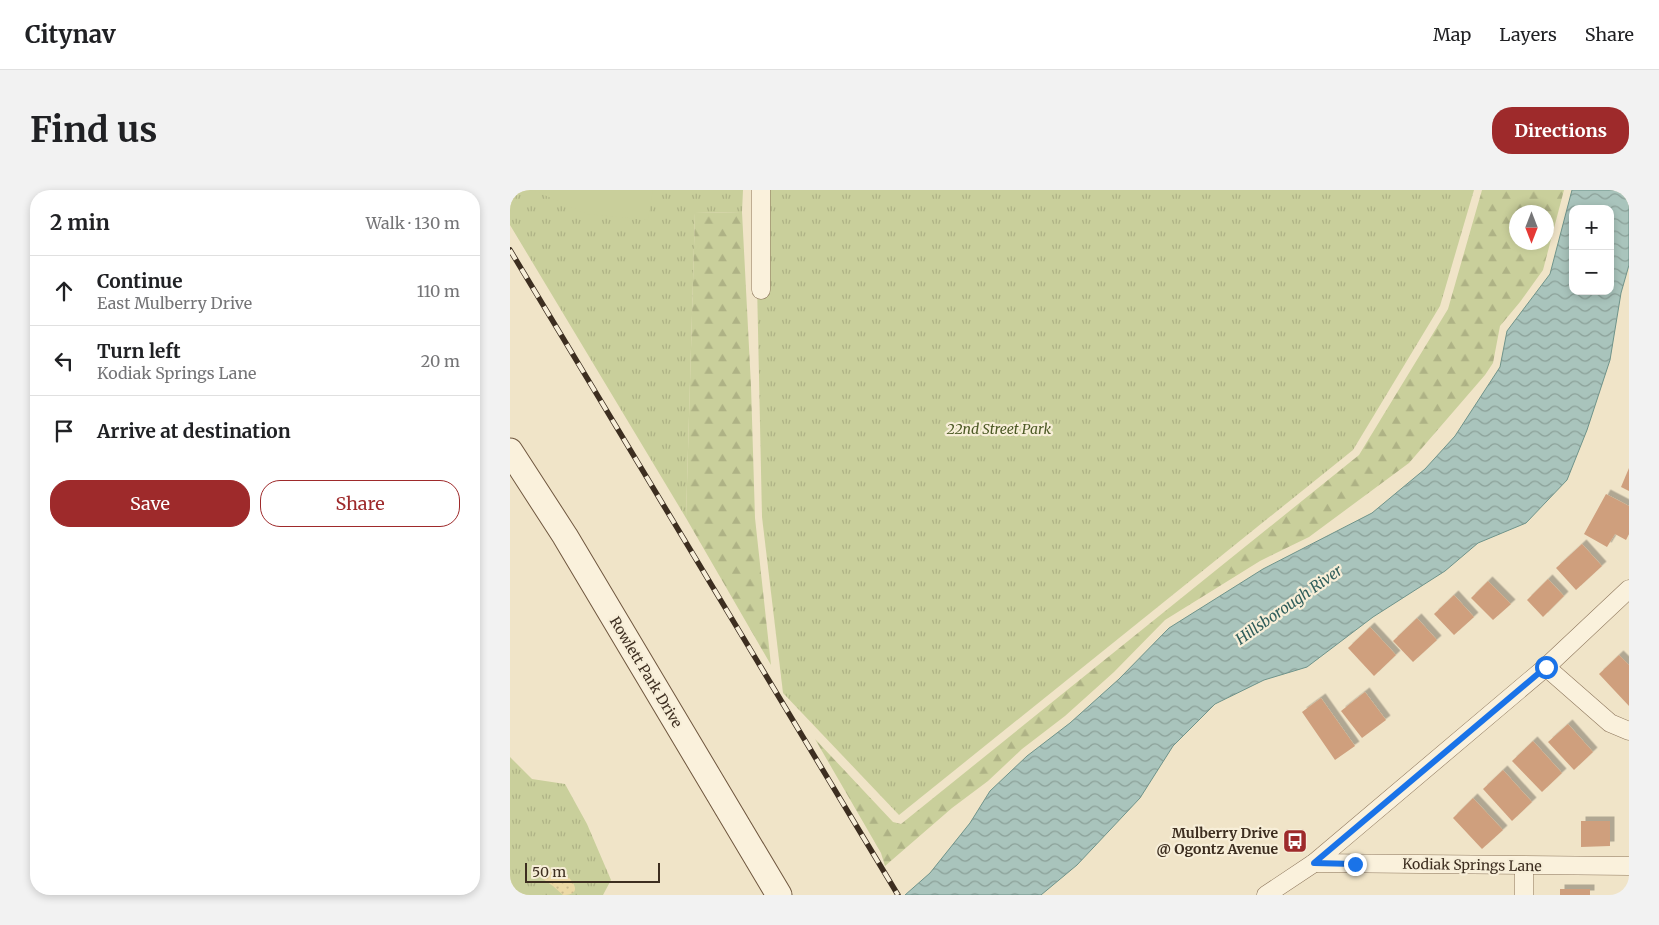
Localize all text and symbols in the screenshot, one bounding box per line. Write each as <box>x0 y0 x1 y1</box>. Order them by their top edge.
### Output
text: Citynav <box>25 19 116 50</box>
text: Map <box>1433 23 1471 46</box>
text: Layers <box>1499 23 1557 46</box>
text: Share <box>1585 23 1634 46</box>
button: Directions <box>1492 107 1629 154</box>
text: Find us <box>30 108 157 152</box>
north arrow <box>1509 205 1554 250</box>
map controls <box>1569 205 1614 295</box>
button: + <box>1569 205 1614 250</box>
text: 2 min <box>50 209 110 236</box>
text: Walk · 130 m <box>366 213 460 233</box>
button: − <box>1569 250 1614 295</box>
text: Continue <box>97 269 183 293</box>
icon: ahead <box>50 277 78 305</box>
text: 110 m <box>417 281 460 301</box>
text: East Mulberry Drive <box>97 293 252 313</box>
text: Turn left <box>97 339 181 363</box>
icon: left <box>50 347 78 375</box>
text: 20 m <box>421 351 460 371</box>
text: Kodiak Springs Lane <box>97 363 256 383</box>
icon: arrive <box>50 417 78 445</box>
text: Arrive at destination <box>97 419 291 443</box>
park label: 22nd Street Park <box>946 420 1052 438</box>
button: Save <box>50 480 250 527</box>
button: Share <box>260 480 460 527</box>
water label: Hillsborough River <box>1231 560 1347 649</box>
street label: Rowlett Park Drive <box>606 613 686 731</box>
route start <box>1535 656 1558 679</box>
place label: Mulberry Drive @ Ogontz Avenue <box>1156 824 1278 858</box>
bus stop icon: Mulberry Drive @ Ogontz Avenue <box>1282 828 1308 854</box>
route end <box>1344 853 1367 876</box>
street label: Kodiak Springs Lane <box>1402 855 1542 875</box>
scale bar <box>525 860 660 883</box>
text: 50 m <box>532 863 566 881</box>

